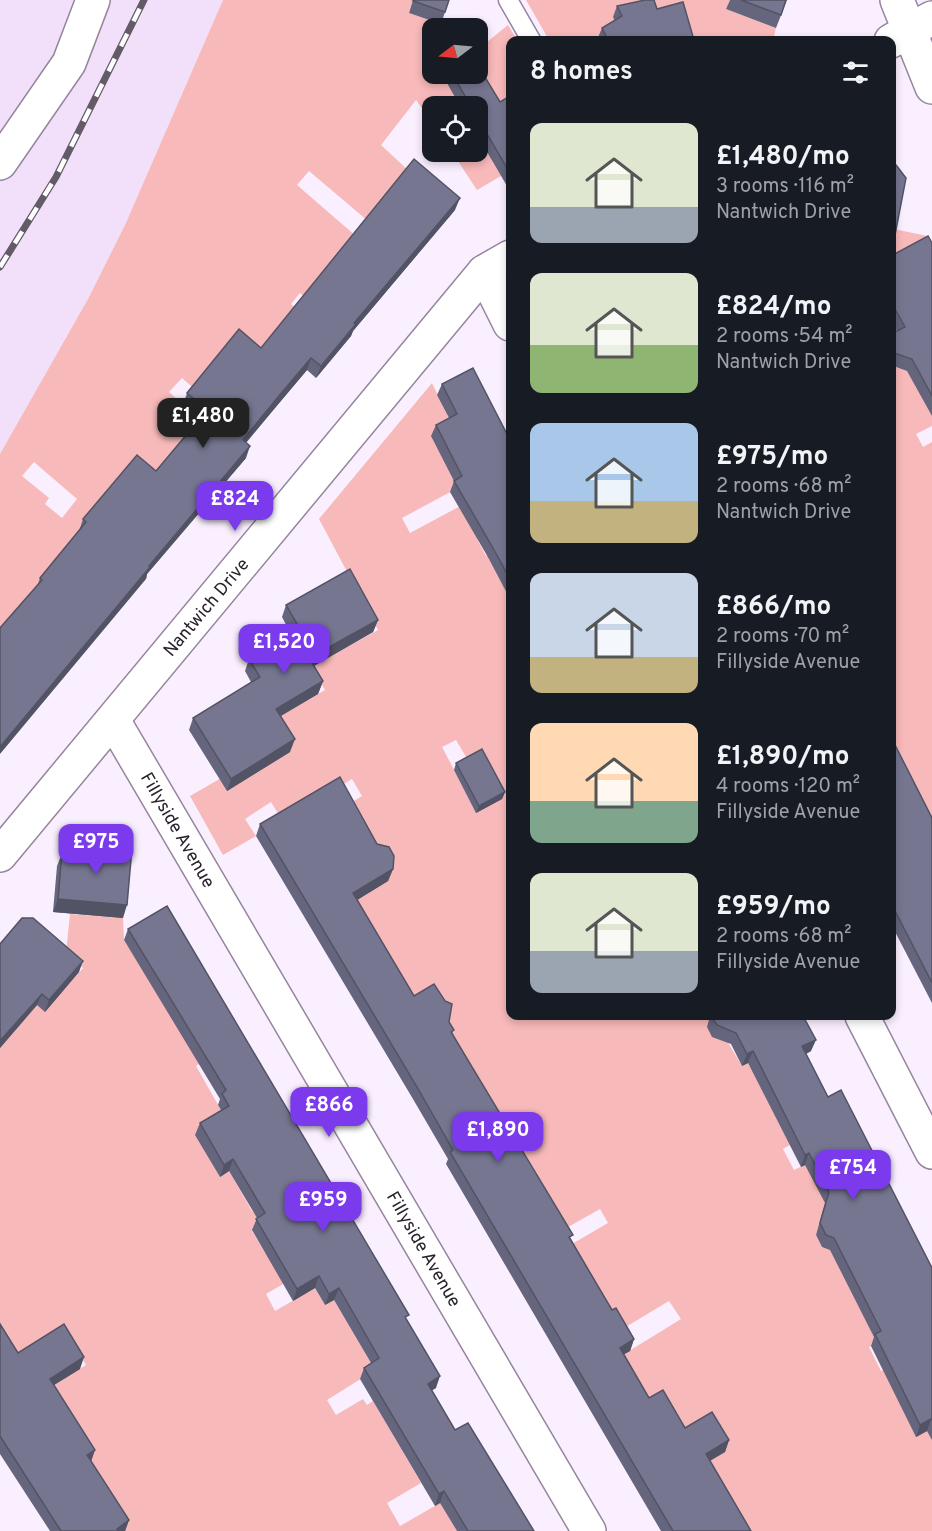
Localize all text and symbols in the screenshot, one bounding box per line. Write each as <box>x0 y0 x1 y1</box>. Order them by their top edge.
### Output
north arrow <box>422 18 488 84</box>
map controls <box>422 18 488 162</box>
text: 8 homes <box>530 56 633 89</box>
icon: filters <box>839 56 872 89</box>
button: locate <box>422 96 488 162</box>
text: £1,480/mo <box>716 141 850 174</box>
icon: home <box>578 147 650 219</box>
text: 3 rooms · 116 m² <box>716 174 854 200</box>
text: Nantwich Drive <box>716 200 851 226</box>
text: £824/mo <box>716 291 831 324</box>
icon: home <box>578 297 650 369</box>
text: 2 rooms · 54 m² <box>716 324 853 350</box>
text: Nantwich Drive <box>716 350 851 376</box>
pin: £1,480 <box>154 398 252 449</box>
text: £1,480 <box>171 404 235 430</box>
text: £975/mo <box>716 441 828 474</box>
icon: home <box>578 447 650 519</box>
text: 2 rooms · 68 m² <box>716 474 852 500</box>
pin: £824 <box>199 481 271 532</box>
text: £824 <box>210 487 260 513</box>
text: Nantwich Drive <box>716 500 851 526</box>
street label: Nantwich Drive <box>159 554 255 662</box>
text: £866/mo <box>716 591 831 624</box>
icon: home <box>578 597 650 669</box>
pin: £1,520 <box>235 624 333 675</box>
text: 2 rooms · 70 m² <box>716 624 849 650</box>
text: £1,520 <box>253 630 315 656</box>
text: Fillyside Avenue <box>716 650 860 676</box>
text: £1,890/mo <box>716 741 850 774</box>
icon: home <box>578 747 650 819</box>
street label: Fillyside Avenue <box>134 769 219 893</box>
text: 4 rooms · 120 m² <box>716 774 860 800</box>
text: Fillyside Avenue <box>716 800 860 826</box>
pin: £975 <box>60 824 132 875</box>
text: £975 <box>73 830 119 856</box>
text: £959/mo <box>716 891 831 924</box>
icon: home <box>578 897 650 969</box>
text: 2 rooms · 68 m² <box>716 924 852 950</box>
text: Fillyside Avenue <box>716 950 860 976</box>
pin: £866 <box>293 1087 365 1138</box>
text: £866 <box>304 1093 354 1119</box>
pin: £1,890 <box>449 1112 547 1163</box>
text: £1,890 <box>466 1118 530 1144</box>
pin: £754 <box>817 1150 889 1201</box>
text: £754 <box>829 1156 877 1182</box>
pin: £959 <box>287 1182 359 1233</box>
text: £959 <box>299 1188 347 1214</box>
street label: Fillyside Avenue <box>380 1188 465 1312</box>

